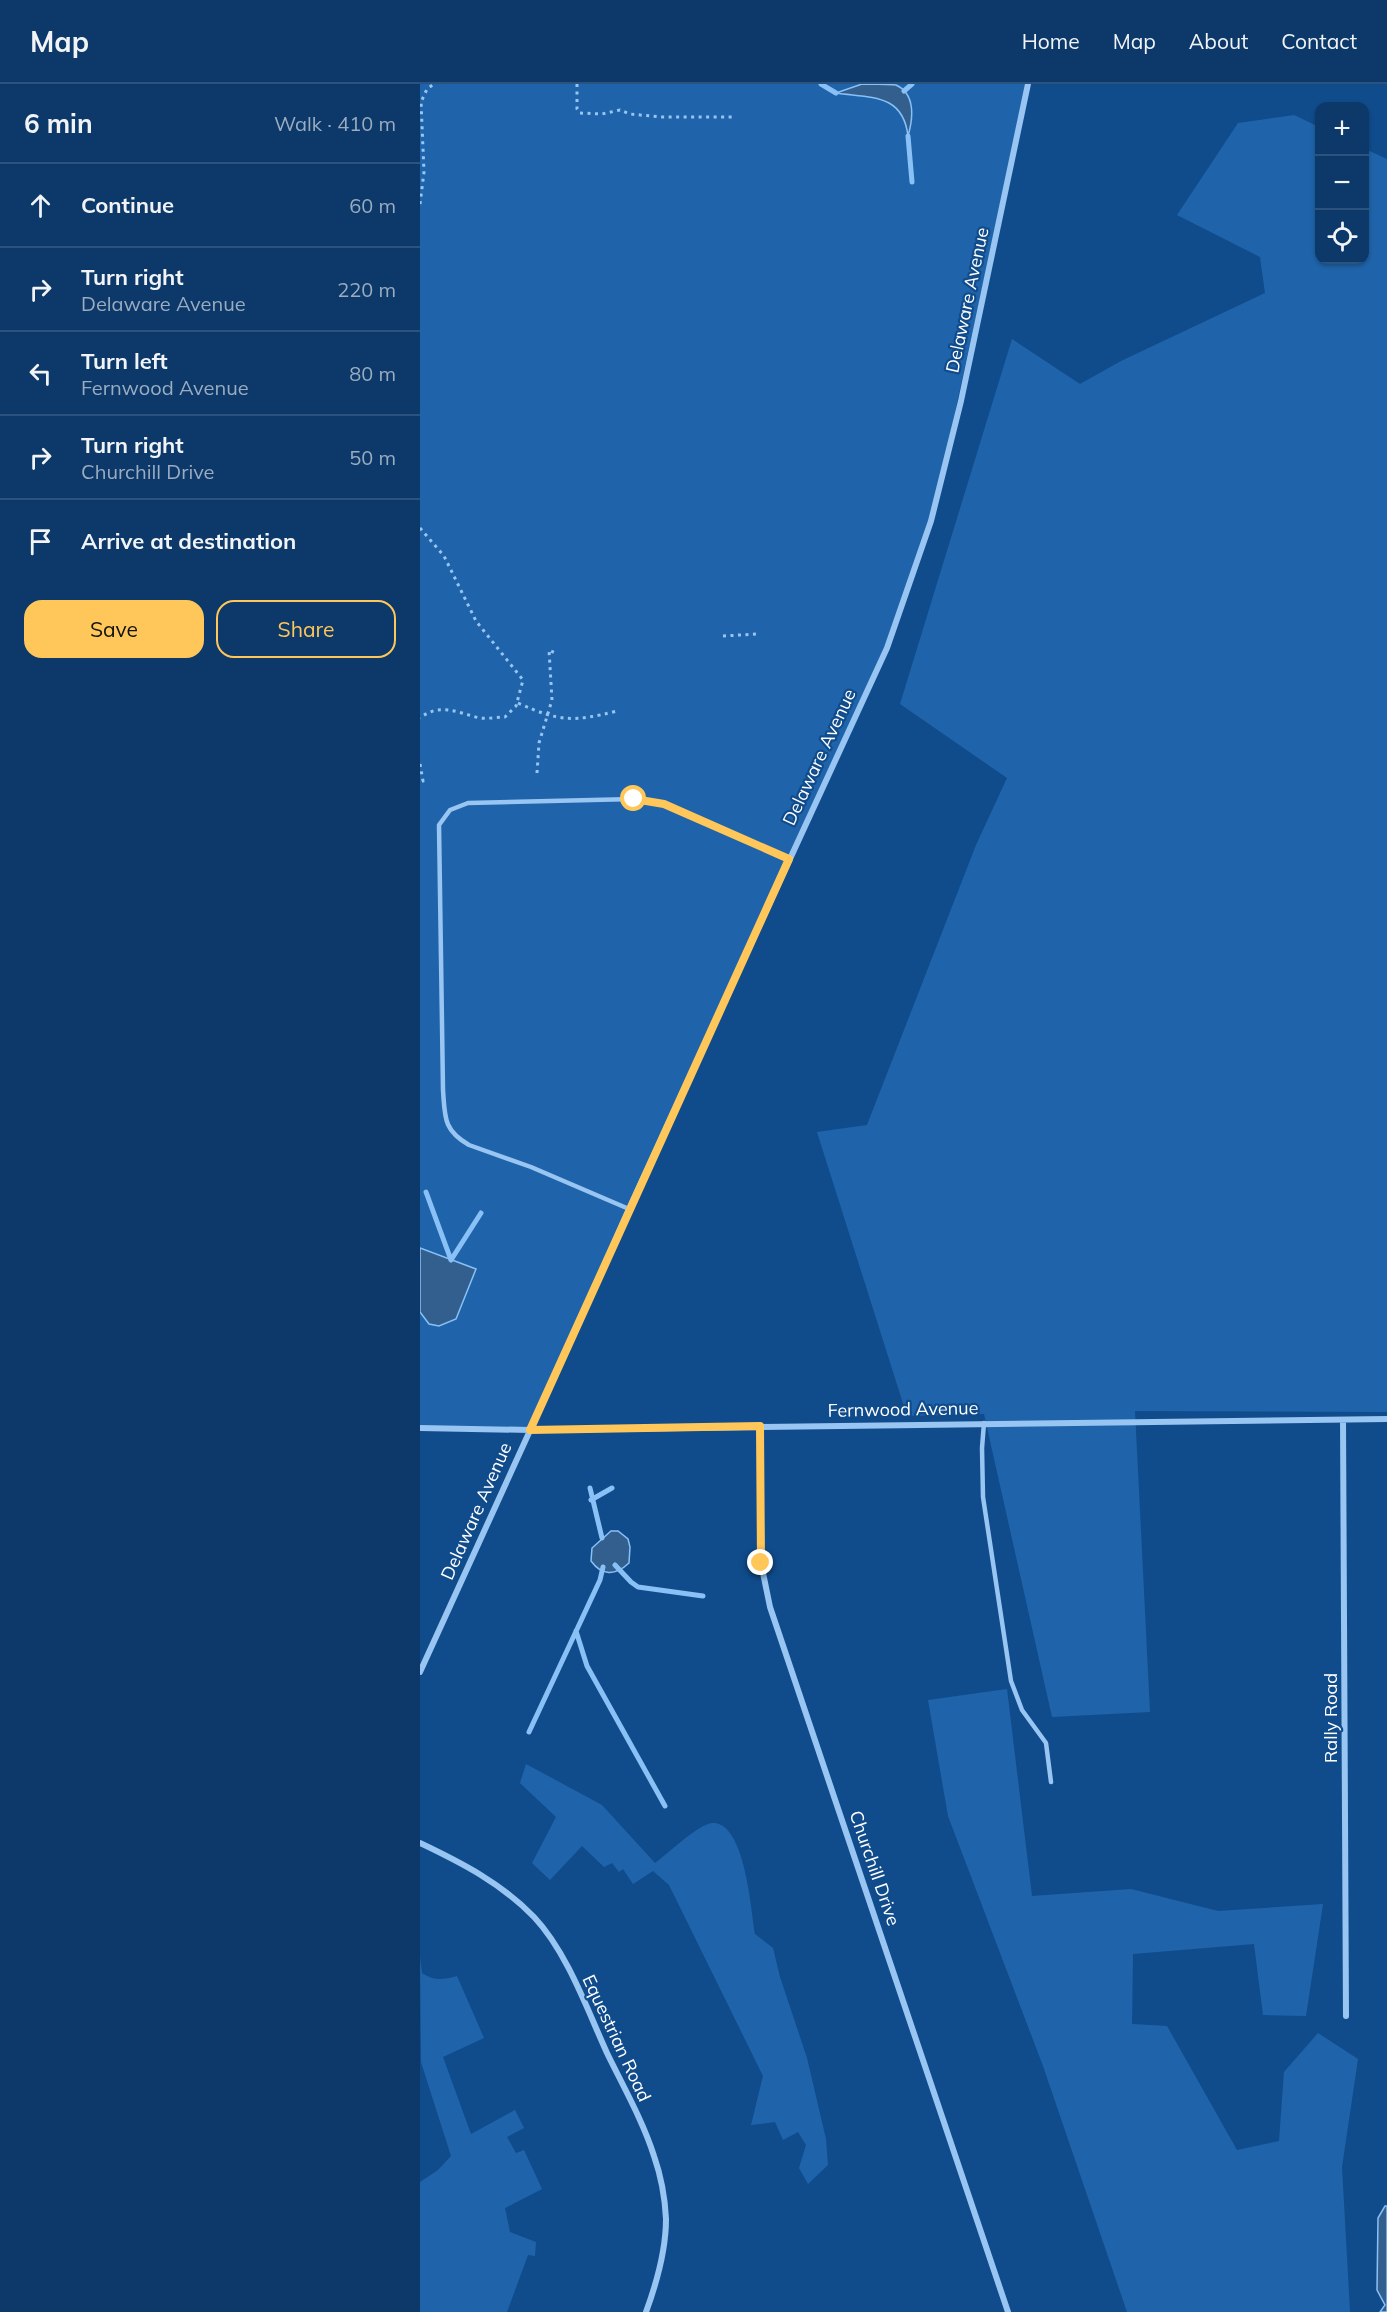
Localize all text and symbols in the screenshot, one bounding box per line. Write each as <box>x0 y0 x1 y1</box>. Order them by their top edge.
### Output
text: Map <box>30 24 89 59</box>
text: Home <box>1022 28 1080 54</box>
text: Map <box>1113 28 1156 54</box>
text: About <box>1189 28 1248 54</box>
text: Contact <box>1281 28 1357 54</box>
map controls <box>1315 102 1369 264</box>
button: + <box>1315 102 1369 156</box>
text: 6 min <box>24 107 93 140</box>
text: Walk · 410 m <box>274 111 396 136</box>
button: − <box>1315 156 1369 210</box>
icon: ahead <box>24 189 57 222</box>
text: Continue <box>81 191 174 219</box>
text: 60 m <box>349 193 396 218</box>
button: locate <box>1315 210 1369 264</box>
street label: Delaware Avenue <box>940 225 994 375</box>
text: Turn right <box>81 263 184 291</box>
icon: right <box>24 273 57 306</box>
text: 220 m <box>337 277 396 302</box>
text: Delaware Avenue <box>81 291 246 316</box>
text: Turn left <box>81 347 168 375</box>
icon: left <box>24 357 57 390</box>
text: 80 m <box>349 361 396 386</box>
text: Fernwood Avenue <box>81 375 249 400</box>
text: Turn right <box>81 431 184 459</box>
icon: right <box>24 441 57 474</box>
text: 50 m <box>349 445 396 470</box>
text: Churchill Drive <box>81 459 215 484</box>
icon: arrive <box>24 525 57 558</box>
text: Arrive at destination <box>81 527 296 555</box>
button: Save <box>24 600 204 658</box>
button: Share <box>216 600 396 658</box>
street label: Delaware Avenue <box>777 685 861 829</box>
route start <box>620 785 646 811</box>
street label: Fernwood Avenue <box>827 1396 979 1422</box>
street label: Delaware Avenue <box>435 1439 517 1583</box>
route end <box>747 1549 773 1575</box>
street label: Rally Road <box>1319 1673 1342 1763</box>
street label: Churchill Drive <box>845 1807 905 1929</box>
street label: Equestrian Road <box>577 1971 657 2105</box>

